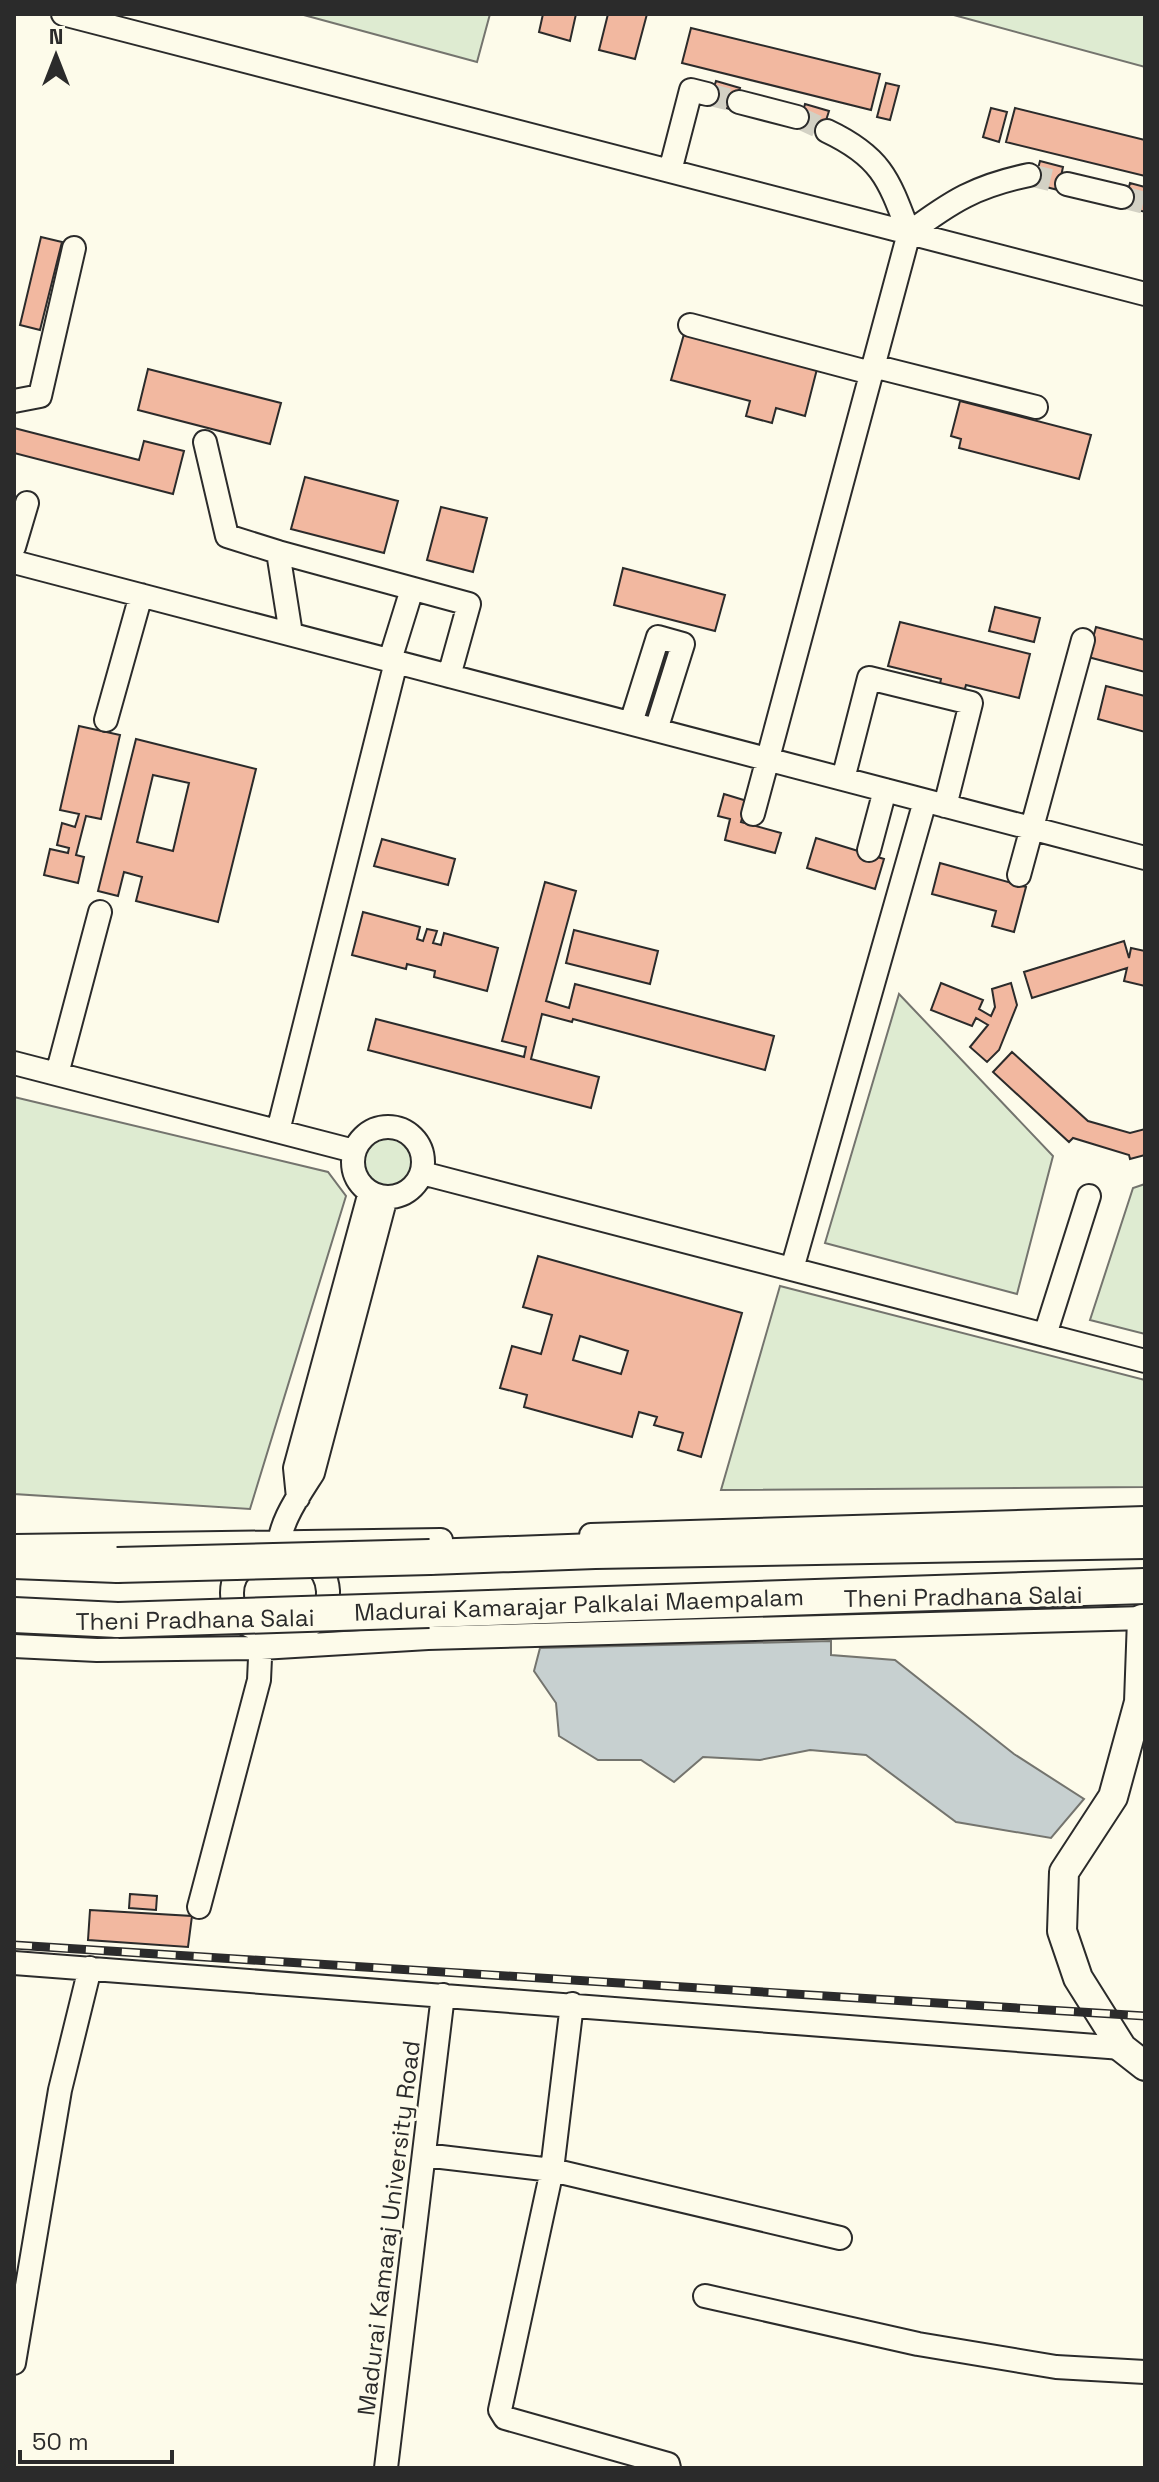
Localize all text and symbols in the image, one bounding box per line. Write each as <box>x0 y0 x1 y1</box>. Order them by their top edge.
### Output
north arrow <box>16 16 96 96</box>
text: N <box>49 22 63 50</box>
street label: Theni Pradhana Salai <box>843 1579 1083 1614</box>
street label: Madurai Kamarajar Palkalai Maempalam <box>354 1581 804 1628</box>
street label: Theni Pradhana Salai <box>75 1602 315 1637</box>
street label: Madurai Kamaraj University Road <box>350 2039 427 2417</box>
scale bar <box>20 2414 172 2464</box>
text: 50 m <box>32 2426 89 2457</box>

